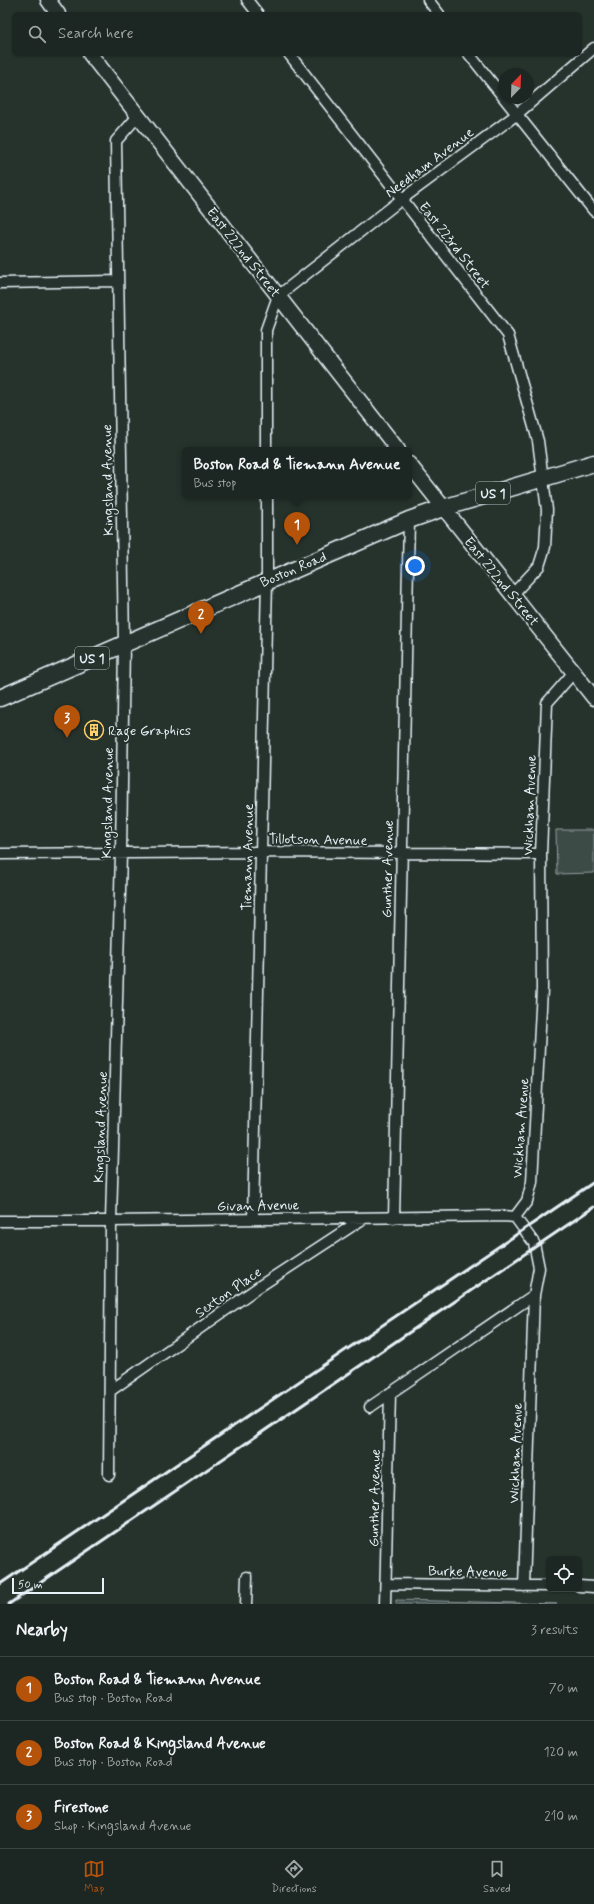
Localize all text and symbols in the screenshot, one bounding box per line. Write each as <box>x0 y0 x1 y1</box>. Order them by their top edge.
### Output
search box <box>12 12 582 56</box>
icon: search <box>26 23 48 45</box>
text: Search here <box>58 24 134 44</box>
north arrow <box>498 68 534 104</box>
street label: Needham Avenue <box>382 123 478 202</box>
street label: East 223rd Street <box>415 198 494 293</box>
street label: East 222nd Street <box>202 204 284 302</box>
street label: Kingsland Avenue <box>98 424 119 536</box>
popup <box>182 447 412 499</box>
text: Boston Road & Tiemann Avenue <box>194 455 401 475</box>
text: Bus stop <box>194 475 237 492</box>
road number: US 1 <box>476 482 510 504</box>
pin: 1 <box>284 512 310 545</box>
street label: East 222nd Street <box>460 533 543 630</box>
street label: Boston Road <box>257 548 329 592</box>
your location <box>405 556 425 576</box>
pin: 2 <box>188 601 214 634</box>
road number: US 1 <box>75 647 109 669</box>
pin: 3 <box>54 705 80 738</box>
building icon: Rage Graphics <box>83 719 105 741</box>
place label: Rage Graphics <box>108 722 191 742</box>
street label: Kingsland Avenue <box>98 747 119 859</box>
street label: Wickham Avenue <box>519 754 541 856</box>
street label: Tiemann Avenue <box>238 803 258 911</box>
street label: Gunther Avenue <box>378 820 398 918</box>
street label: Tillotson Avenue <box>268 830 368 850</box>
street label: Kingsland Avenue <box>90 1071 113 1183</box>
street label: Wickham Avenue <box>509 1077 534 1179</box>
street label: Givan Avenue <box>217 1196 300 1216</box>
street label: Sexton Place <box>192 1263 265 1322</box>
street label: Wickham Avenue <box>505 1402 527 1504</box>
street label: Gunther Avenue <box>365 1449 385 1547</box>
map controls <box>546 1556 582 1592</box>
button: locate <box>546 1556 582 1592</box>
street label: Burke Avenue <box>428 1562 509 1582</box>
scale bar <box>12 1576 104 1595</box>
text: 50 m <box>18 1578 43 1592</box>
text: Nearby <box>16 1619 68 1641</box>
text: 3 results <box>531 1622 578 1639</box>
text: Boston Road & Tiemann Avenue <box>54 1670 261 1690</box>
text: 1 <box>26 1680 32 1697</box>
text: 70 m <box>549 1680 578 1697</box>
text: Bus stop · Boston Road <box>54 1690 172 1707</box>
text: Boston Road & Kingsland Avenue <box>54 1734 266 1754</box>
text: 2 <box>26 1744 32 1761</box>
text: 120 m <box>544 1744 578 1761</box>
text: Bus stop · Boston Road <box>54 1754 172 1771</box>
text: Firestone <box>54 1798 109 1818</box>
text: 3 <box>26 1808 32 1825</box>
text: 210 m <box>544 1808 578 1825</box>
text: Shop · Kingsland Avenue <box>54 1818 191 1835</box>
tab: Map <box>83 1858 105 1896</box>
tab: Directions <box>271 1858 317 1896</box>
tab: Saved <box>483 1858 511 1896</box>

